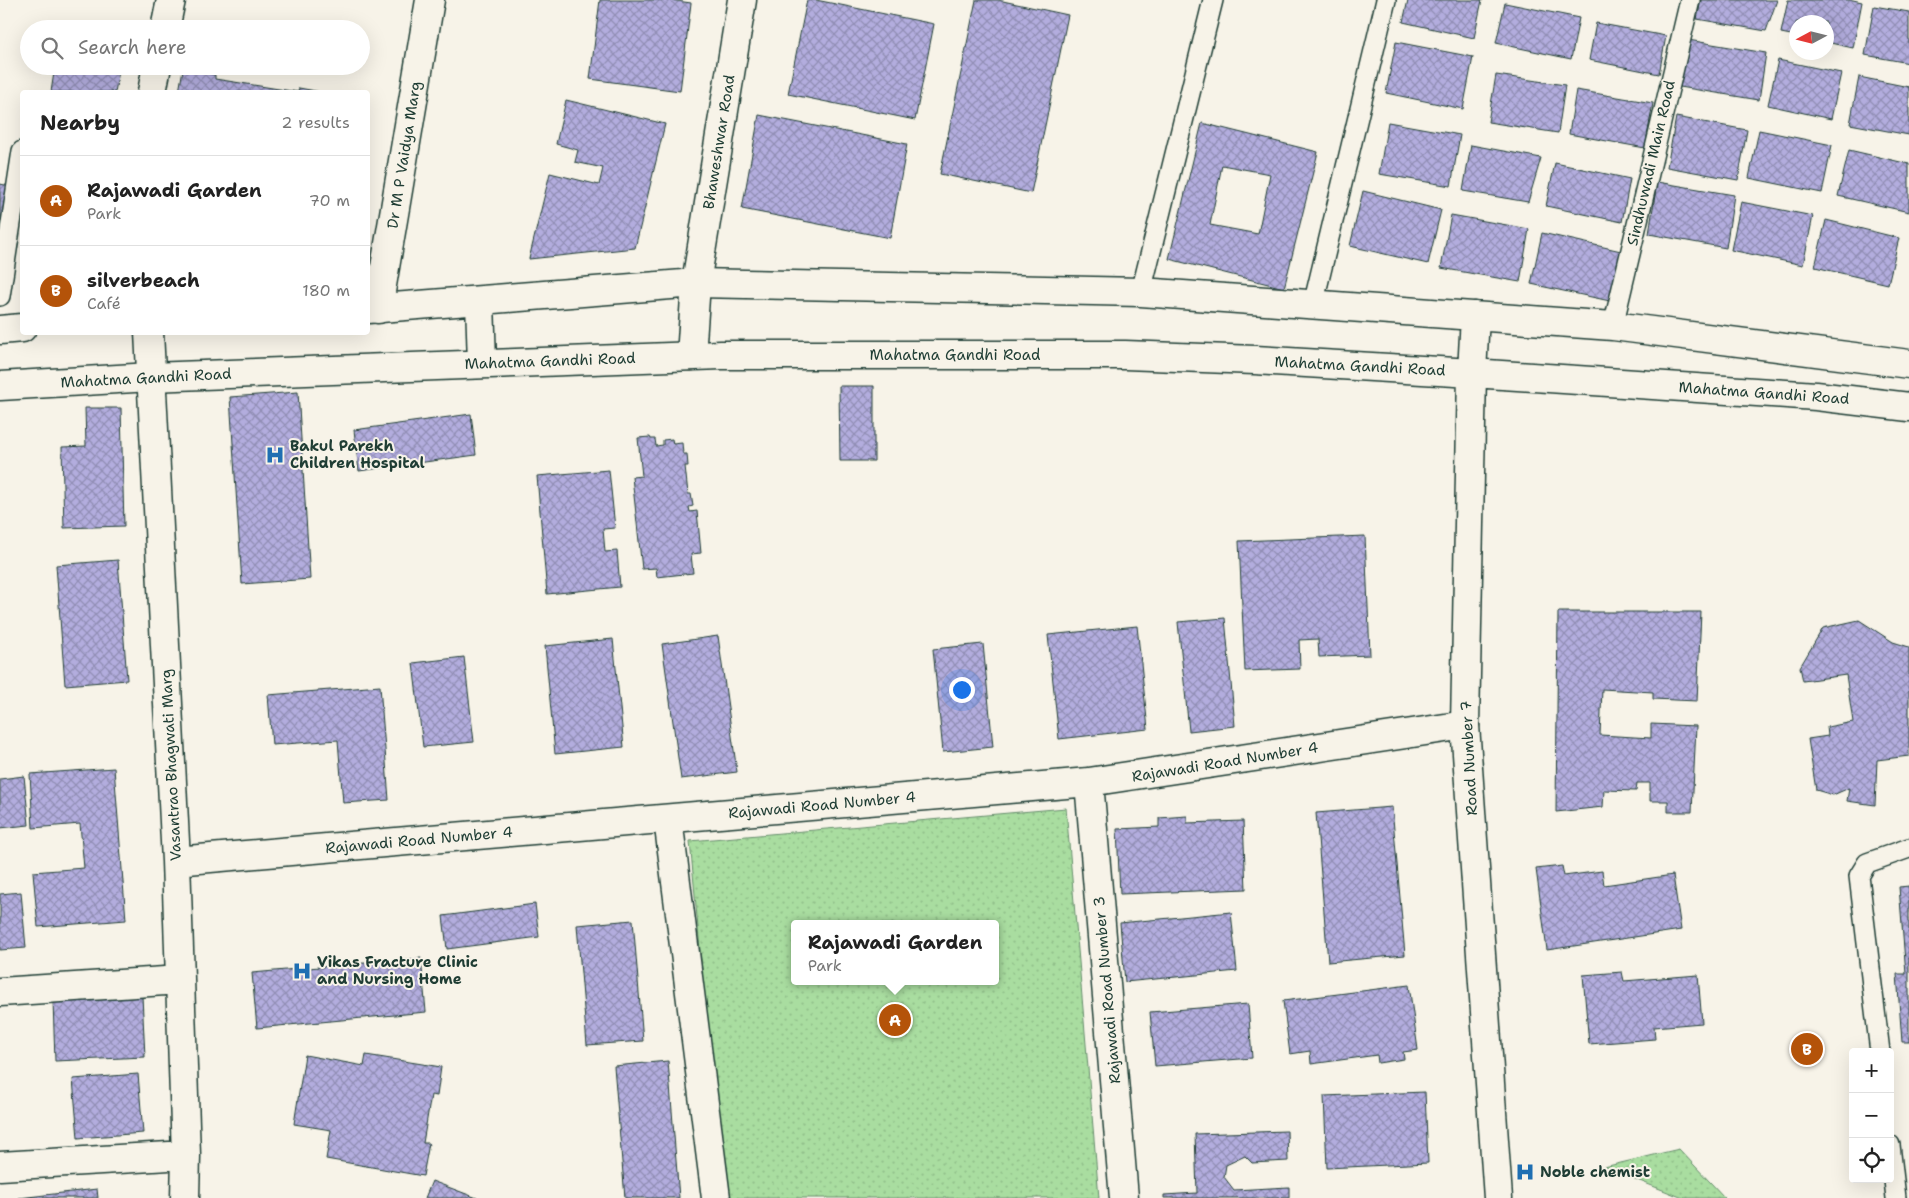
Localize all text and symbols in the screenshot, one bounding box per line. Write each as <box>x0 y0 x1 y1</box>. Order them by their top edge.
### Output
north arrow <box>1789 15 1834 60</box>
search box <box>20 20 370 75</box>
icon: search <box>38 34 66 62</box>
text: Search here <box>78 35 187 60</box>
street label: Bhaweshwar Road <box>698 73 740 211</box>
street label: Sindhuwadi Main Road <box>1622 78 1680 248</box>
street label: Dr M P Vaidya Marg <box>382 80 426 230</box>
text: Nearby <box>40 109 120 137</box>
text: 2 results <box>281 112 350 133</box>
text: Rajawadi Garden <box>87 178 262 203</box>
text: A <box>50 190 62 211</box>
text: 70 m <box>309 190 350 211</box>
text: Park <box>87 203 121 224</box>
text: silverbeach <box>87 268 200 293</box>
text: B <box>51 280 61 301</box>
text: 180 m <box>302 280 350 301</box>
text: Café <box>87 293 121 314</box>
street label: Mahatma Gandhi Road <box>869 345 1041 365</box>
street label: Mahatma Gandhi Road <box>464 348 636 374</box>
street label: Mahatma Gandhi Road <box>1274 352 1446 380</box>
street label: Mahatma Gandhi Road <box>60 364 232 392</box>
street label: Mahatma Gandhi Road <box>1678 377 1851 409</box>
place label: Bakul Parekh Children Hospital <box>290 436 425 473</box>
hospital icon: Bakul Parekh Children Hospital <box>264 444 286 466</box>
street label: Vasantrao Bhagwati Marg <box>156 668 186 862</box>
your location <box>949 677 975 703</box>
street label: Road Number 7 <box>1456 700 1482 816</box>
street label: Rajawadi Road Number 4 <box>1130 737 1320 787</box>
street label: Rajawadi Road Number 4 <box>727 787 917 823</box>
street label: Rajawadi Road Number 4 <box>324 822 514 858</box>
street label: Rajawadi Road Number 3 <box>1089 895 1125 1085</box>
popup <box>791 920 999 985</box>
text: Rajawadi Garden <box>808 930 982 955</box>
place label: Vikas Fracture Clinic and Nursing Home <box>317 952 478 989</box>
text: Park <box>808 955 842 976</box>
hospital icon: Vikas Fracture Clinic and Nursing Home <box>291 960 313 982</box>
pin: A <box>879 1001 911 1039</box>
pin: B <box>1791 1030 1823 1068</box>
map controls <box>1849 1048 1894 1183</box>
button: + <box>1849 1048 1894 1093</box>
button: − <box>1849 1093 1894 1138</box>
button: locate <box>1849 1138 1894 1183</box>
hospital icon: Noble chemist <box>1514 1161 1536 1183</box>
place label: Noble chemist <box>1540 1162 1650 1182</box>

